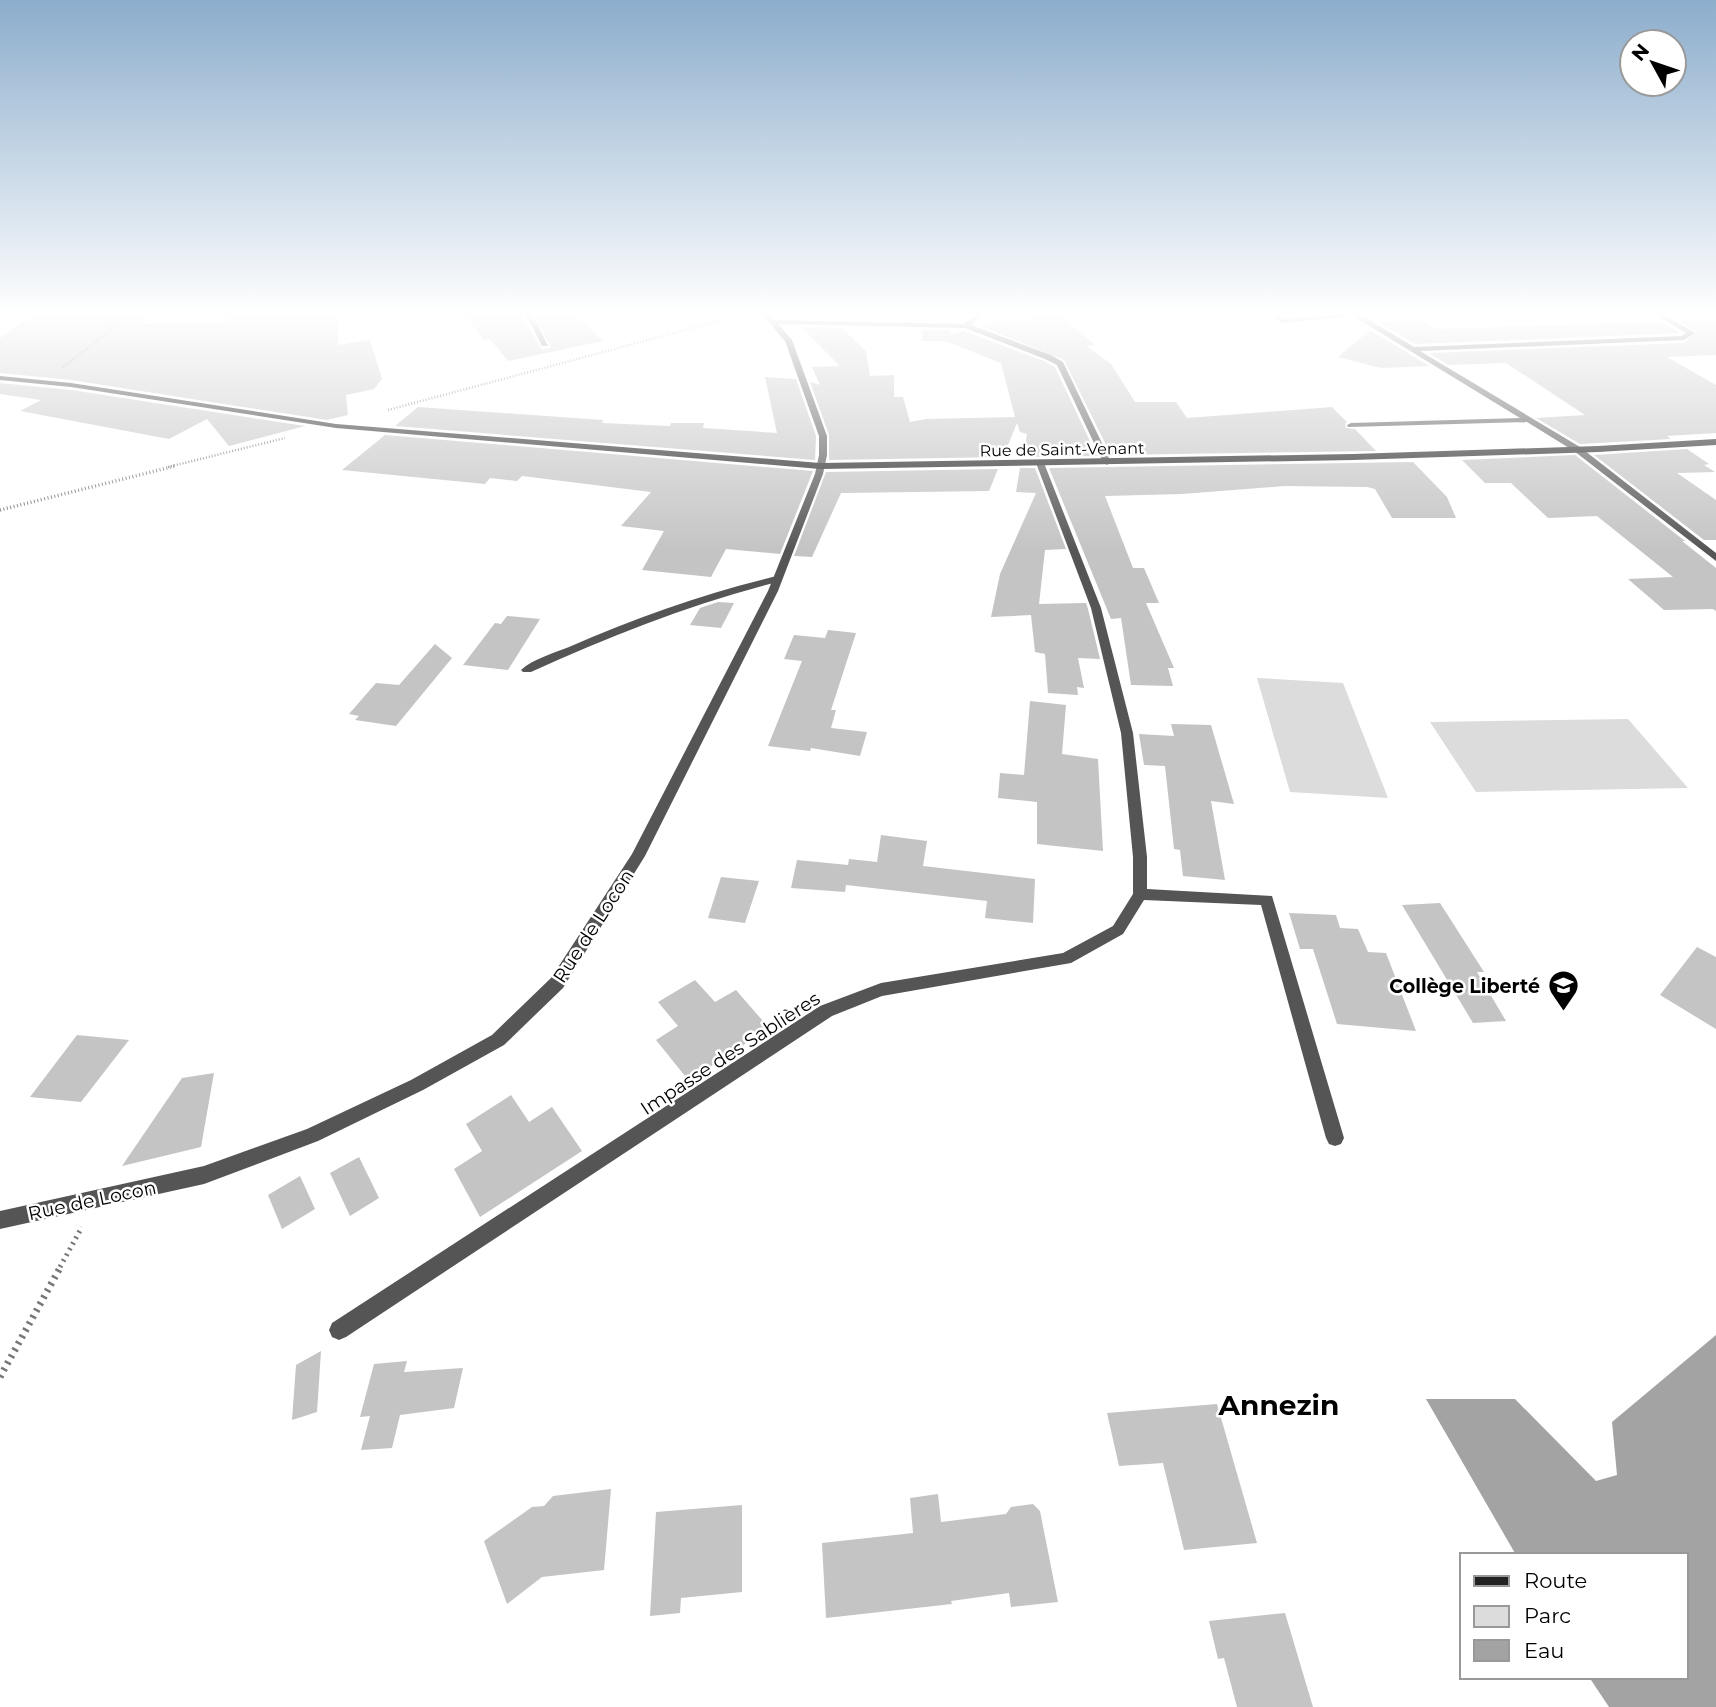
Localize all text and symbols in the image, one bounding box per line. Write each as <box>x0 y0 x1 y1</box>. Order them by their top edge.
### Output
north arrow <box>1618 28 1688 98</box>
text: N <box>1627 39 1654 66</box>
street label: Rue de Saint-Venant <box>979 439 1145 460</box>
street label: Rue de Locon <box>548 865 639 987</box>
school or university icon: Collège Liberté <box>1546 969 1580 1013</box>
place label: Collège Liberté <box>1389 975 1540 998</box>
street label: Impasse des Sablières <box>636 987 824 1120</box>
street label: Rue de Locon <box>26 1176 158 1225</box>
district label: Annezin <box>1218 1388 1339 1422</box>
legend <box>1460 1553 1688 1679</box>
text: Route <box>1524 1568 1587 1593</box>
text: Parc <box>1524 1603 1571 1628</box>
text: Eau <box>1524 1638 1564 1663</box>

